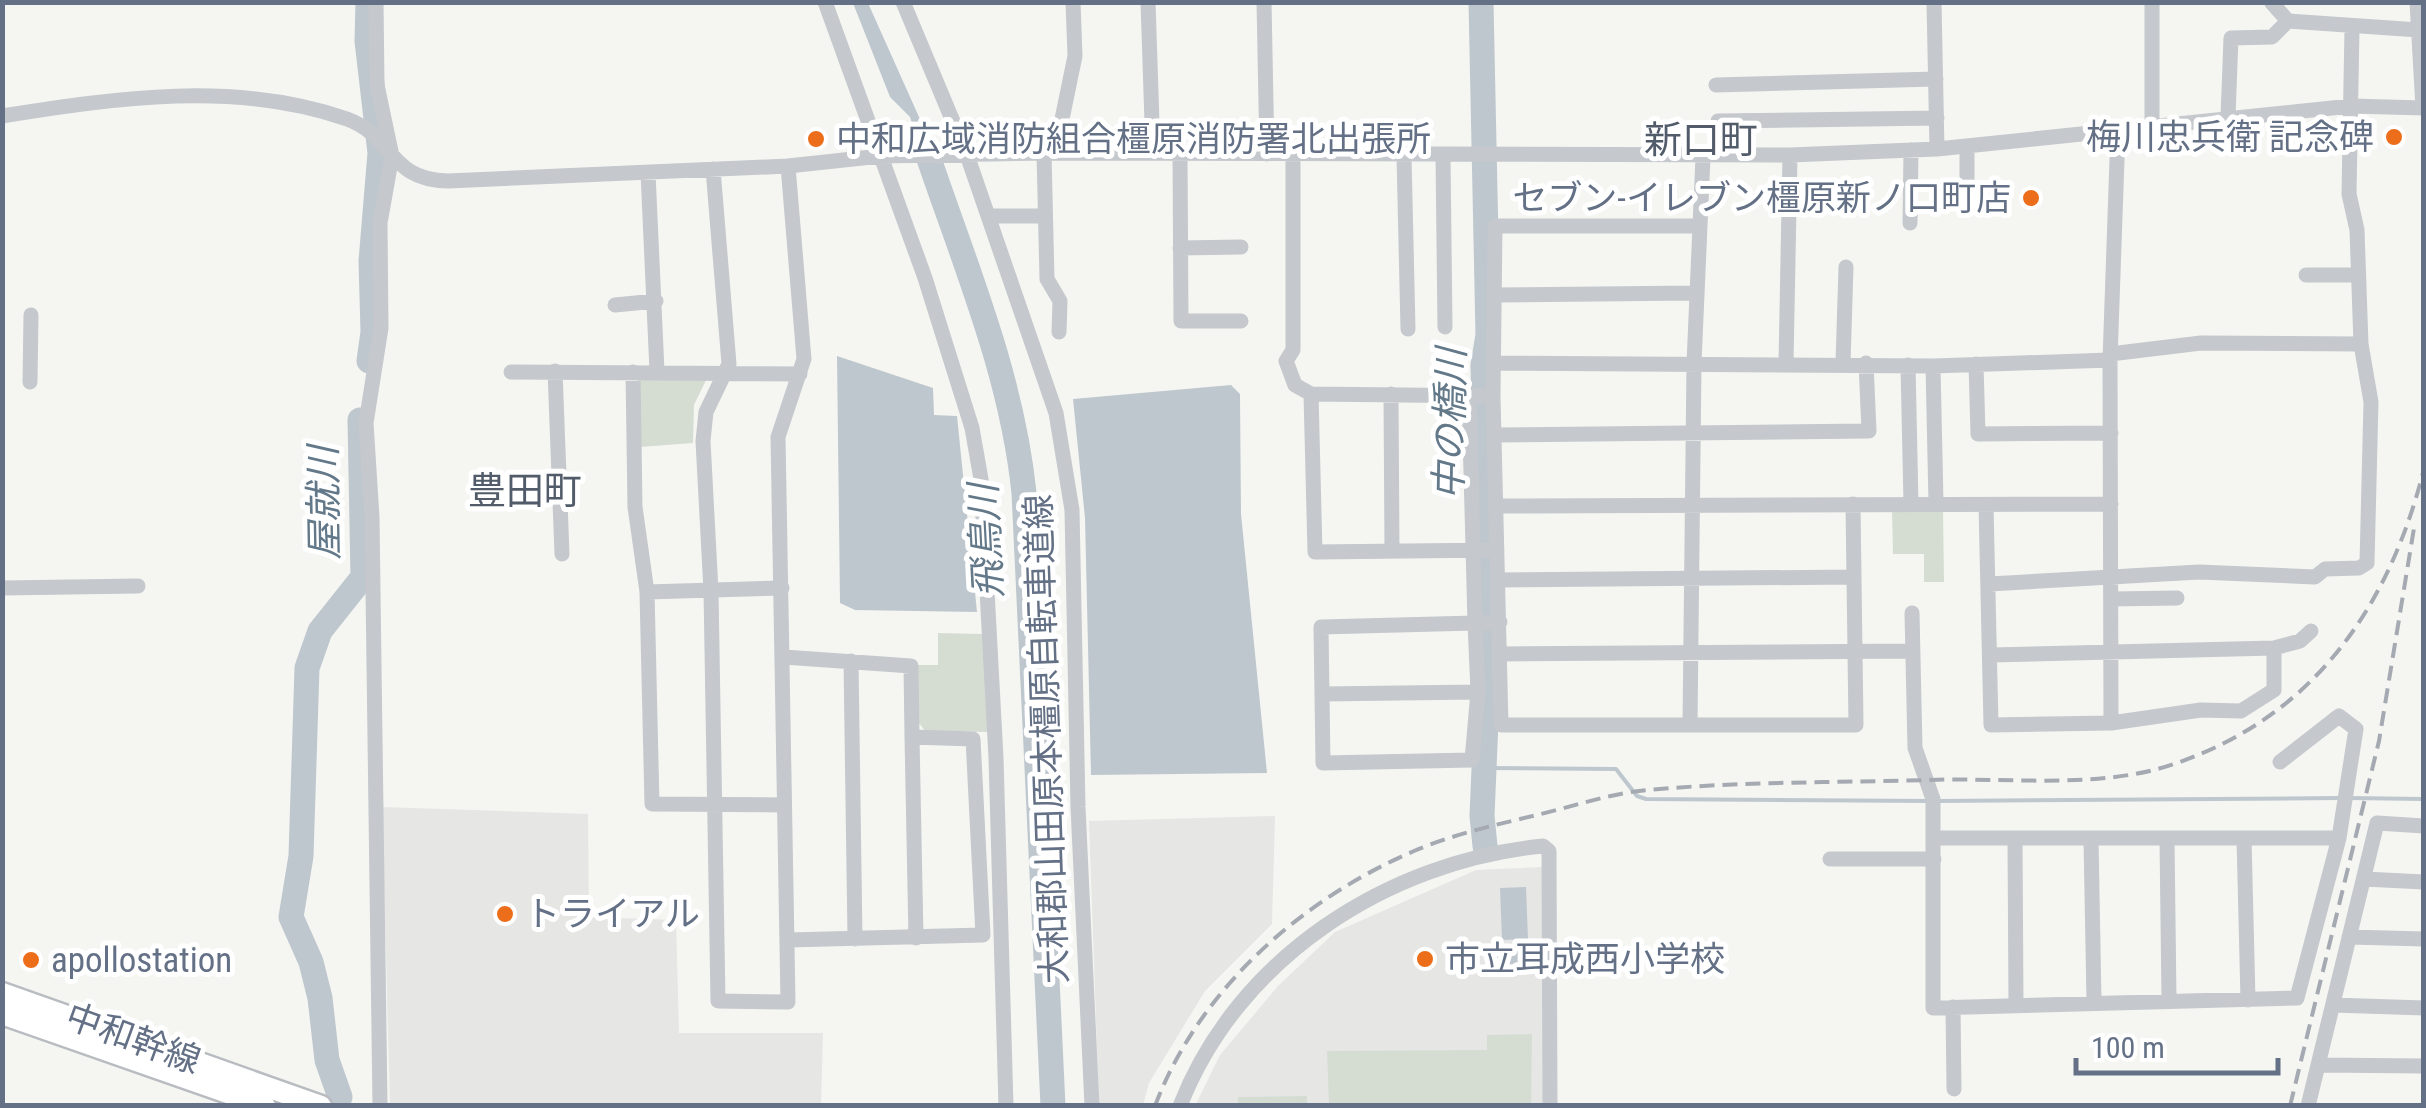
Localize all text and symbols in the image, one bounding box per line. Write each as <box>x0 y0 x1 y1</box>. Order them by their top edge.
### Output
place label: 梅川忠兵衛 記念碑 <box>2086 117 2374 158</box>
district label: 新口町 <box>1644 118 1758 162</box>
place label: 中和広域消防組合橿原消防署北出張所 <box>836 119 1431 160</box>
marker: 梅川忠兵衛 記念碑 <box>2383 126 2405 148</box>
marker: 中和広域消防組合橿原消防署北出張所 <box>805 128 827 150</box>
place label: セブン-イレブン橿原新ノ口町店 <box>1512 178 2011 219</box>
marker: セブン-イレブン橿原新ノ口町店 <box>2020 187 2042 209</box>
water label: 中の橋川 <box>1427 344 1473 500</box>
water label: 屋就川 <box>301 442 347 560</box>
district label: 豊田町 <box>468 469 582 513</box>
water label: 飛鳥川 <box>961 479 1011 599</box>
street label: 大和郡山田原本橿原自転車道線 <box>1018 493 1076 985</box>
place label: トライアル <box>525 894 700 935</box>
marker: トライアル <box>494 903 516 925</box>
place label: 市立耳成西小学校 <box>1445 939 1725 980</box>
place label: apollostation <box>51 940 232 981</box>
marker: 市立耳成西小学校 <box>1414 948 1436 970</box>
marker: apollostation <box>20 949 42 971</box>
street label: 中和幹線 <box>60 996 206 1082</box>
scale bar <box>2076 1013 2278 1075</box>
text: 100 m <box>2091 1030 2165 1065</box>

